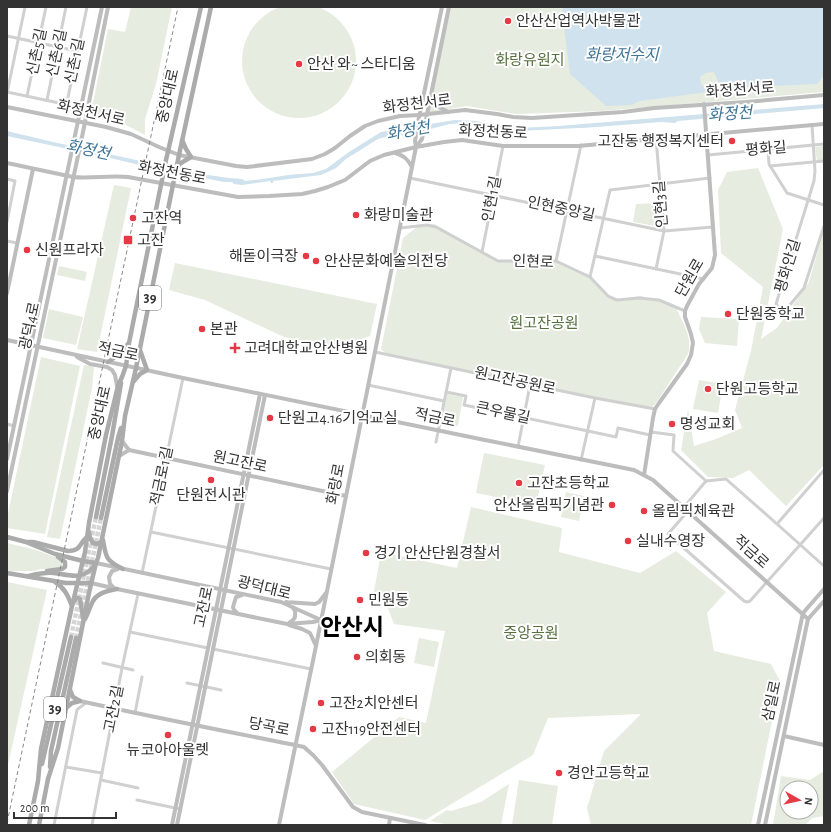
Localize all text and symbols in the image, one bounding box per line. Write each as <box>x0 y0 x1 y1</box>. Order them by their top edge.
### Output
place label: 안산산업역사박물관 <box>516 13 640 29</box>
marker: 안산산업역사박물관 <box>503 16 513 26</box>
street label: 신촌5길 <box>24 27 49 77</box>
street label: 신촌6길 <box>44 28 69 78</box>
street label: 신촌1길 <box>62 36 87 85</box>
water label: 화랑저수지 <box>585 46 660 63</box>
park label: 화랑유원지 <box>495 52 565 68</box>
place label: 안산 와~ 스타디움 <box>307 56 416 72</box>
marker: 안산 와~ 스타디움 <box>294 59 304 69</box>
street label: 중앙대로 <box>154 67 182 125</box>
street label: 화정천서로 <box>705 78 775 100</box>
street label: 화정천서로 <box>382 90 452 116</box>
street label: 화정천서로 <box>56 96 127 128</box>
water label: 화정천 <box>707 103 755 124</box>
water label: 화정천 <box>385 118 433 143</box>
street label: 화정천동로 <box>458 121 528 141</box>
place label: 고잔동 행정복지센터 <box>597 133 724 149</box>
marker: 고잔동 행정복지센터 <box>727 136 737 146</box>
water label: 화정천 <box>65 137 114 163</box>
street label: 평화길 <box>745 139 787 158</box>
street label: 화정천동로 <box>137 157 208 187</box>
street label: 인현1길 <box>478 174 504 223</box>
street label: 인현3길 <box>650 180 670 228</box>
street label: 인현중앙길 <box>526 193 597 224</box>
place label: 화랑미술관 <box>364 207 433 223</box>
place label: 고잔역 <box>141 210 182 226</box>
marker: 화랑미술관 <box>351 210 361 220</box>
marker: 고잔역 <box>128 213 138 223</box>
place label: 고잔 <box>137 232 165 248</box>
marker: 고잔 <box>122 234 134 246</box>
street label: 평화안길 <box>772 237 803 295</box>
place label: 신원프라자 <box>35 242 104 258</box>
marker: 신원프라자 <box>22 245 32 255</box>
place label: 해돋이극장 <box>229 248 298 264</box>
marker: 해돋이극장 <box>301 251 311 261</box>
street label: 인현로 <box>512 252 554 270</box>
place label: 안산문화예술의전당 <box>324 253 448 269</box>
marker: 안산문화예술의전당 <box>311 256 321 266</box>
street label: 단원로 <box>672 256 707 300</box>
road number: 39 <box>139 286 161 310</box>
street label: 광덕4로 <box>17 300 42 351</box>
place label: 단원중학교 <box>736 305 805 322</box>
marker: 단원중학교 <box>723 309 733 319</box>
park label: 원고잔공원 <box>509 315 579 331</box>
place label: 본관 <box>210 321 238 337</box>
marker: 본관 <box>197 324 207 334</box>
street label: 적금로 <box>96 339 140 364</box>
place label: 고려대학교안산병원 <box>244 339 368 356</box>
marker: 고려대학교안산병원 <box>229 342 241 354</box>
street label: 원고잔공원로 <box>473 364 557 397</box>
place label: 단원고등학교 <box>716 380 799 397</box>
street label: 중앙대로 <box>86 384 114 442</box>
marker: 단원고등학교 <box>703 384 713 394</box>
street label: 큰우물길 <box>474 399 532 426</box>
street label: 적금로 <box>413 405 457 430</box>
place label: 단원고4.16기억교실 <box>278 410 397 426</box>
marker: 단원고4.16기억교실 <box>265 413 275 423</box>
place label: 명성교회 <box>680 416 735 432</box>
marker: 명성교회 <box>667 419 677 429</box>
street label: 적금로1길 <box>147 445 176 507</box>
street label: 원고잔로 <box>211 448 269 475</box>
street label: 화랑로 <box>324 462 347 506</box>
place label: 고잔초등학교 <box>527 474 610 491</box>
marker: 단원전시관 <box>206 475 216 485</box>
marker: 고잔초등학교 <box>514 478 524 488</box>
place label: 단원전시관 <box>176 487 246 503</box>
place label: 안산올림픽기념관 <box>494 497 604 513</box>
marker: 안산올림픽기념관 <box>607 500 617 510</box>
place label: 올림픽체육관 <box>652 503 735 519</box>
marker: 올림픽체육관 <box>639 506 649 516</box>
street label: 적금로 <box>731 532 772 571</box>
place label: 실내수영장 <box>636 533 705 549</box>
marker: 실내수영장 <box>623 536 633 546</box>
place label: 경기 안산단원경찰서 <box>374 545 501 561</box>
marker: 경기 안산단원경찰서 <box>361 548 371 558</box>
street label: 광덕대로 <box>235 573 293 602</box>
street label: 고잔로 <box>191 585 216 629</box>
place label: 민원동 <box>368 592 409 608</box>
marker: 민원동 <box>355 595 365 605</box>
district label: 안산시 <box>320 615 384 640</box>
park label: 중앙공원 <box>503 625 559 641</box>
place label: 의회동 <box>365 649 406 665</box>
marker: 의회동 <box>352 652 362 662</box>
street label: 삼일로 <box>759 679 784 723</box>
street label: 고잔2길 <box>101 684 126 734</box>
place label: 고잔2치안센터 <box>329 695 419 711</box>
road number: 39 <box>44 697 66 721</box>
marker: 고잔2치안센터 <box>316 698 326 708</box>
street label: 당곡로 <box>247 715 291 738</box>
place label: 고잔119안전센터 <box>321 721 421 737</box>
marker: 고잔119안전센터 <box>308 724 318 734</box>
marker: 뉴코아아울렛 <box>163 730 173 740</box>
place label: 뉴코아아울렛 <box>127 742 209 758</box>
place label: 경안고등학교 <box>567 764 650 781</box>
marker: 경안고등학교 <box>554 768 564 778</box>
north arrow <box>779 780 819 820</box>
scale bar <box>14 794 116 820</box>
text: N <box>802 797 814 806</box>
text: 200 m <box>20 802 50 814</box>

